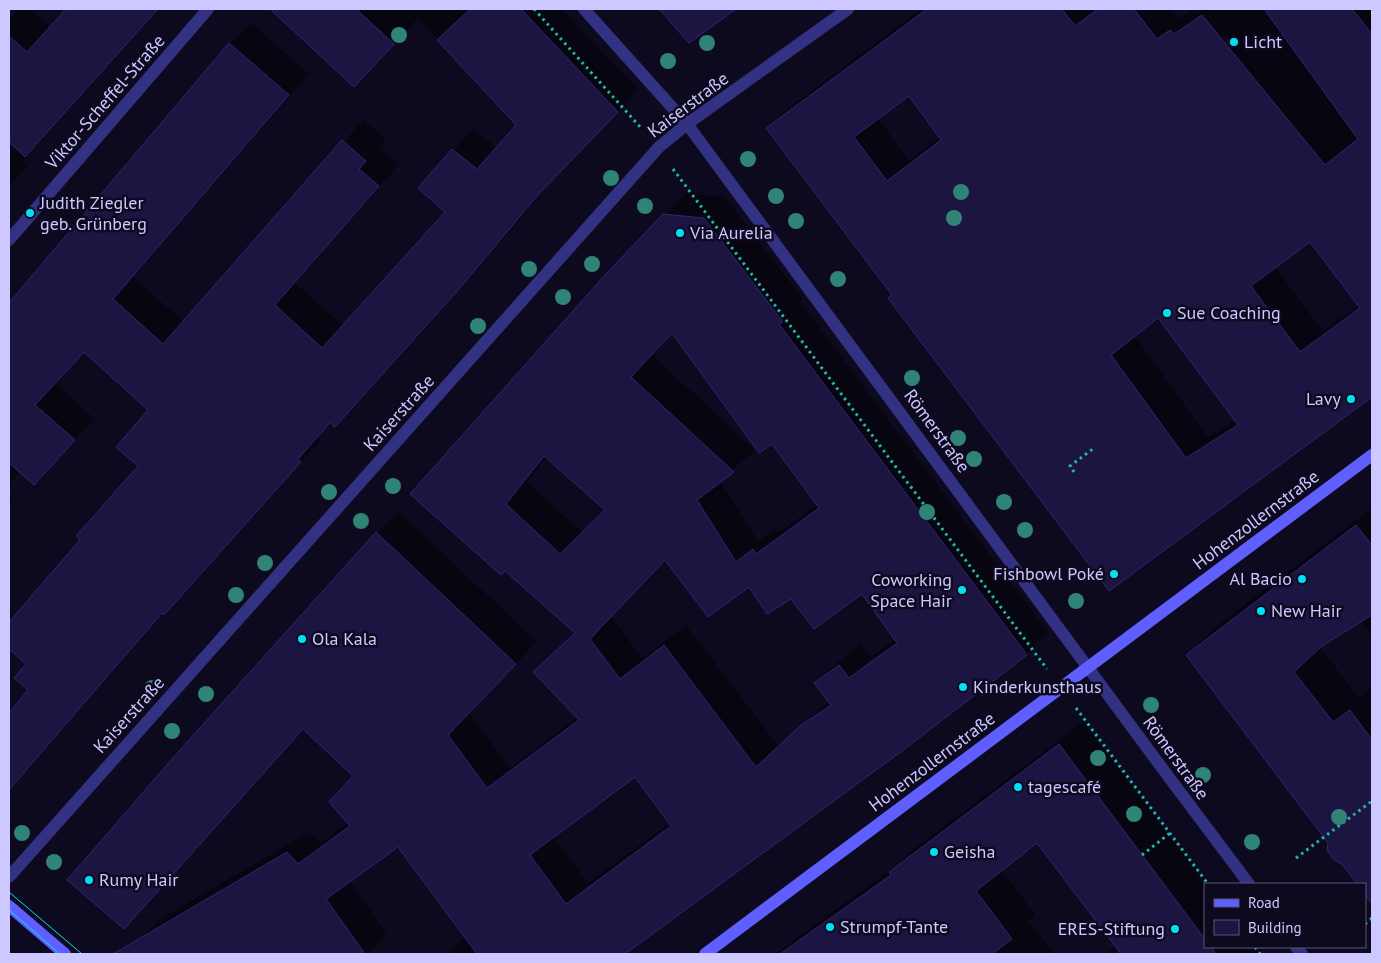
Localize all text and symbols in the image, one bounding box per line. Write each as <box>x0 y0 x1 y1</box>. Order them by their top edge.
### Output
street label: Viktor-Scheffel-Straße <box>39 30 169 175</box>
place label: Licht <box>1244 30 1282 53</box>
marker: Licht <box>1228 36 1240 48</box>
street label: Kaiserstraße <box>643 67 733 143</box>
place label: Judith Ziegler geb. Grünberg <box>39 191 147 235</box>
marker: Judith Ziegler geb. Grünberg <box>24 207 36 219</box>
place label: Via Aurelia <box>689 221 773 244</box>
marker: Via Aurelia <box>674 227 686 239</box>
place label: Sue Coaching <box>1177 301 1281 324</box>
marker: Sue Coaching <box>1161 307 1173 319</box>
street label: Kaiserstraße <box>358 369 439 456</box>
street label: Römerstraße <box>899 384 975 477</box>
place label: Lavy <box>1306 387 1342 410</box>
marker: Lavy <box>1345 393 1357 405</box>
street label: Hohenzollernstraße <box>1188 465 1323 575</box>
place label: Fishbowl Poké <box>993 562 1104 585</box>
place label: Al Bacio <box>1229 567 1292 590</box>
place label: Coworking Space Hair <box>870 568 952 612</box>
marker: Fishbowl Poké <box>1108 568 1120 580</box>
marker: Al Bacio <box>1296 573 1308 585</box>
marker: Coworking Space Hair <box>956 584 968 596</box>
place label: New Hair <box>1271 599 1342 622</box>
marker: New Hair <box>1255 605 1267 617</box>
place label: Ola Kala <box>312 627 377 650</box>
marker: Ola Kala <box>296 633 308 645</box>
street label: Kaiserstraße <box>88 671 169 758</box>
place label: Kinderkunsthaus <box>973 675 1102 698</box>
marker: Kinderkunsthaus <box>957 681 969 693</box>
street label: Hohenzollernstraße <box>864 707 999 817</box>
street label: Römerstraße <box>1138 711 1214 804</box>
place label: tagescafé <box>1028 775 1101 798</box>
marker: tagescafé <box>1012 781 1024 793</box>
place label: Geisha <box>944 840 995 863</box>
marker: Geisha <box>928 846 940 858</box>
place label: Rumy Hair <box>99 868 178 891</box>
marker: Rumy Hair <box>83 874 95 886</box>
legend <box>1204 883 1366 948</box>
text: Road <box>1248 893 1280 912</box>
place label: Strumpf-Tante <box>840 915 948 938</box>
place label: ERES-Stiftung <box>1058 917 1165 940</box>
text: Building <box>1248 918 1302 937</box>
marker: Strumpf-Tante <box>824 921 836 933</box>
marker: ERES-Stiftung <box>1169 923 1181 935</box>

